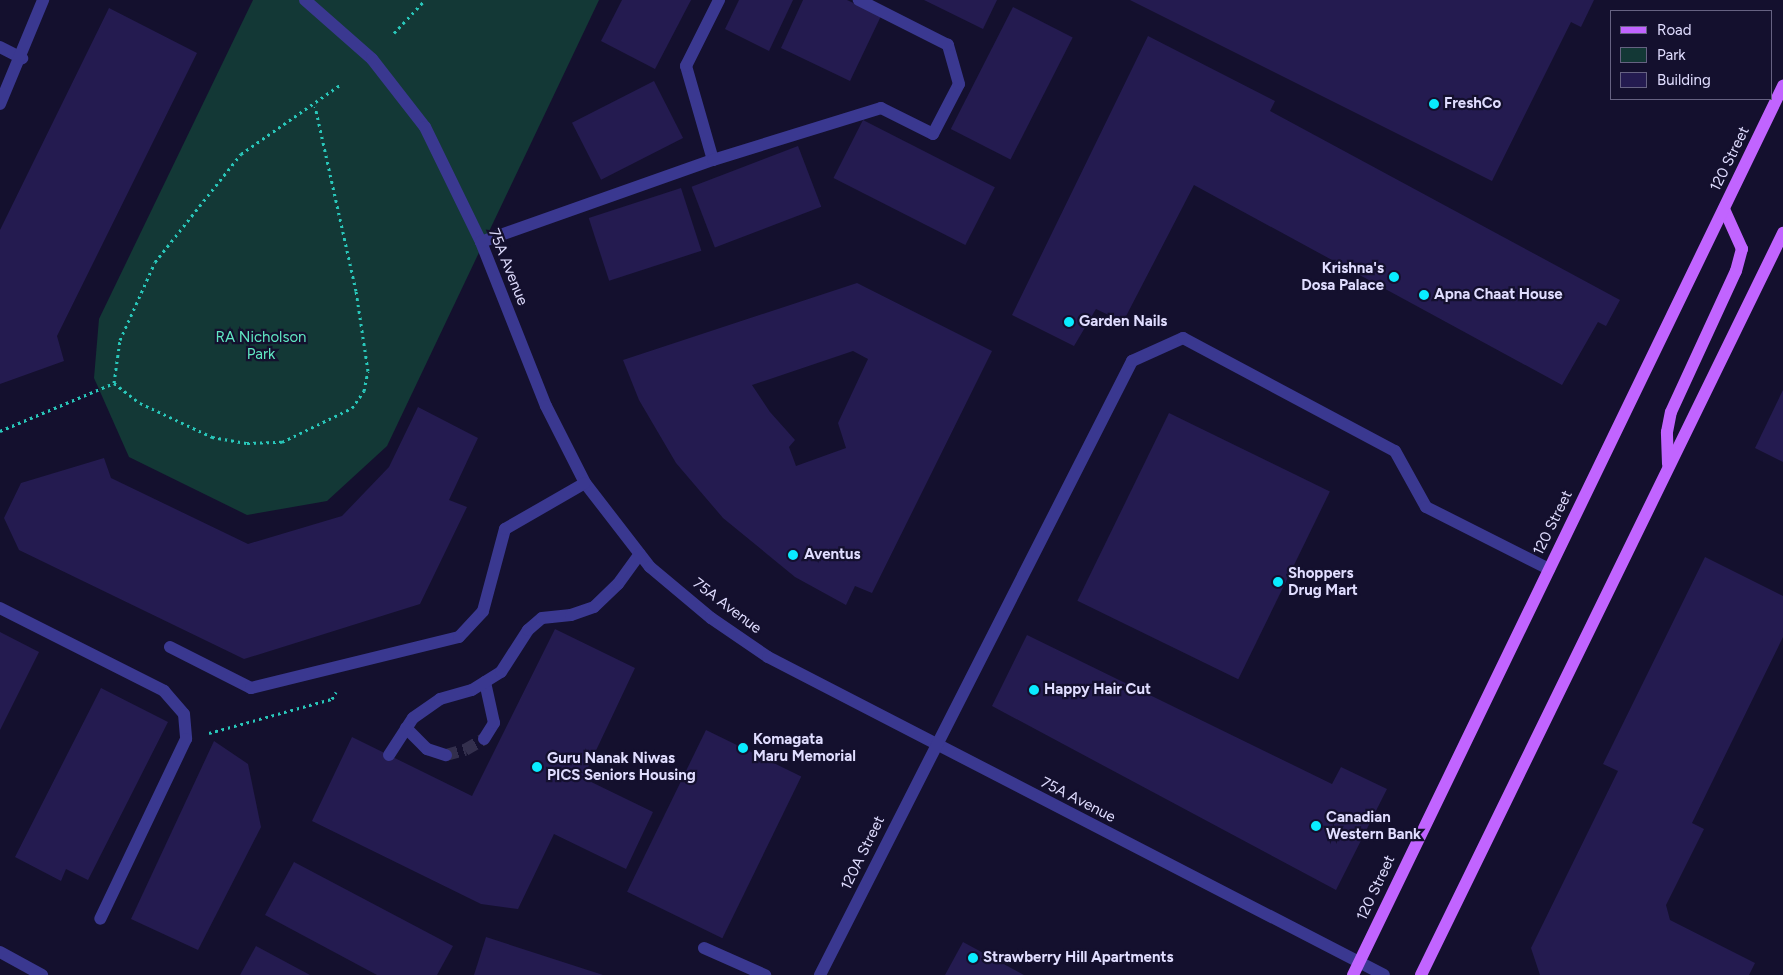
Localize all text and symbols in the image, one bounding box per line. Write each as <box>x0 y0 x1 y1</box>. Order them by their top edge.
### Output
legend <box>1610 10 1773 100</box>
text: Road <box>1657 21 1692 39</box>
text: Park <box>1657 46 1686 64</box>
text: Building <box>1657 71 1711 89</box>
place label: FreshCo <box>1444 95 1501 113</box>
marker: FreshCo <box>1428 98 1440 110</box>
street label: 120 Street <box>1707 124 1753 194</box>
street label: 75A Avenue <box>484 226 532 308</box>
place label: Krishna's Dosa Palace <box>1301 259 1384 294</box>
marker: Krishna's Dosa Palace <box>1388 271 1400 283</box>
place label: Apna Chaat House <box>1434 286 1563 304</box>
marker: Apna Chaat House <box>1418 289 1430 301</box>
place label: Garden Nails <box>1079 313 1167 331</box>
marker: Garden Nails <box>1063 316 1075 328</box>
park label: RA Nicholson Park <box>216 328 306 363</box>
street label: 120 Street <box>1530 488 1576 558</box>
place label: Aventus <box>804 546 861 564</box>
marker: Aventus <box>786 548 800 562</box>
place label: Shoppers Drug Mart <box>1288 564 1358 599</box>
street label: 75A Avenue <box>689 574 765 638</box>
marker: Shoppers Drug Mart <box>1272 576 1284 588</box>
place label: Happy Hair Cut <box>1044 681 1151 699</box>
marker: Happy Hair Cut <box>1028 684 1040 696</box>
place label: Komagata Maru Memorial <box>753 730 856 765</box>
marker: Komagata Maru Memorial <box>737 742 749 754</box>
place label: Guru Nanak Niwas PICS Seniors Housing <box>547 749 696 784</box>
marker: Guru Nanak Niwas PICS Seniors Housing <box>531 761 543 773</box>
street label: 75A Avenue <box>1038 774 1118 826</box>
place label: Canadian Western Bank <box>1326 808 1421 843</box>
street label: 120A Street <box>837 813 889 893</box>
marker: Canadian Western Bank <box>1310 820 1322 832</box>
street label: 120 Street <box>1353 853 1399 923</box>
place label: Strawberry Hill Apartments <box>983 949 1173 967</box>
marker: Strawberry Hill Apartments <box>967 952 979 964</box>

